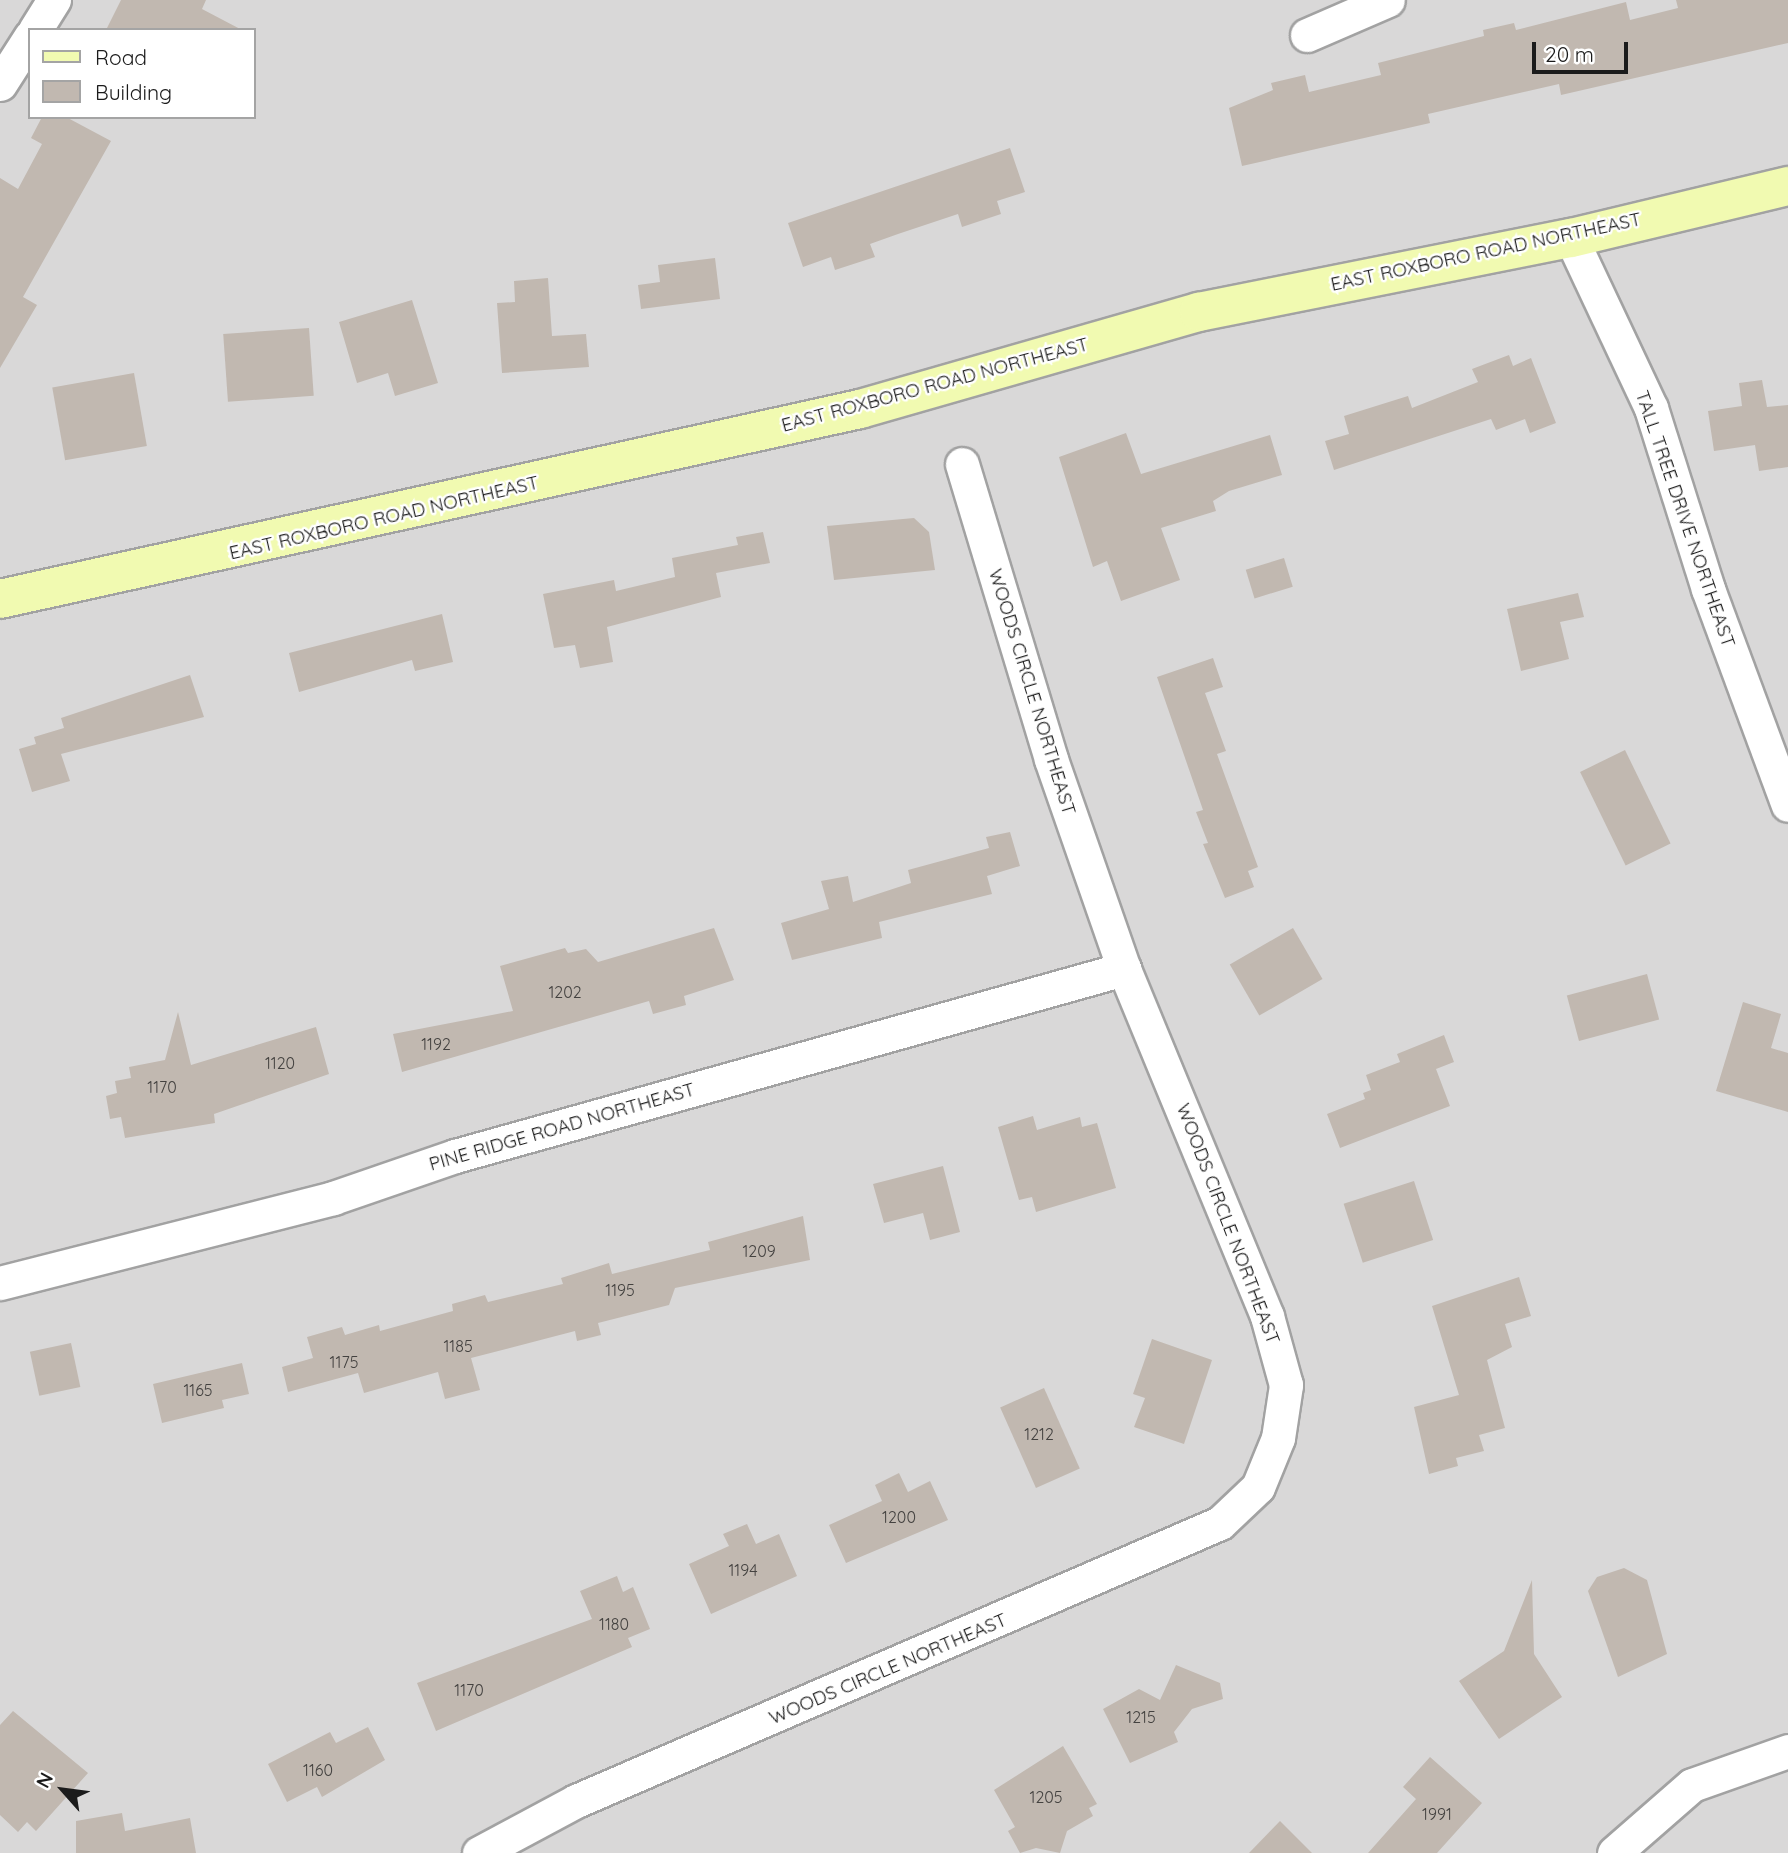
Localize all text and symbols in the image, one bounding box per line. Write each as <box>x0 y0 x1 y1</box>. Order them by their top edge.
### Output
legend <box>28 28 256 119</box>
scale bar <box>1536 28 1632 72</box>
text: 20 m <box>1545 41 1594 67</box>
text: Road <box>95 44 147 70</box>
text: Building <box>95 79 172 105</box>
street label: EAST ROXBORO ROAD NORTHEAST <box>1329 208 1643 296</box>
street label: EAST ROXBORO ROAD NORTHEAST <box>779 333 1091 437</box>
street label: TALL TREE DRIVE NORTHEAST <box>1630 388 1740 650</box>
street label: EAST ROXBORO ROAD NORTHEAST <box>227 471 541 565</box>
street label: WOODS CIRCLE NORTHEAST <box>984 566 1080 818</box>
house number: 1202 <box>548 982 582 1002</box>
house number: 1192 <box>421 1034 451 1054</box>
house number: 1120 <box>265 1053 295 1073</box>
house number: 1170 <box>147 1077 177 1097</box>
street label: PINE RIDGE ROAD NORTHEAST <box>426 1078 698 1176</box>
street label: WOODS CIRCLE NORTHEAST <box>1171 1100 1285 1348</box>
house number: 1209 <box>742 1241 776 1261</box>
house number: 1195 <box>605 1280 635 1300</box>
house number: 1185 <box>443 1336 473 1356</box>
house number: 1175 <box>330 1352 358 1372</box>
house number: 1165 <box>183 1380 213 1400</box>
house number: 1212 <box>1024 1424 1054 1444</box>
house number: 1200 <box>882 1507 916 1527</box>
house number: 1194 <box>728 1560 758 1580</box>
street label: WOODS CIRCLE NORTHEAST <box>766 1608 1010 1730</box>
house number: 1180 <box>599 1614 629 1634</box>
house number: 1170 <box>454 1680 484 1700</box>
house number: 1215 <box>1126 1707 1156 1727</box>
north arrow <box>28 1755 98 1825</box>
house number: 1160 <box>303 1760 333 1780</box>
text: N <box>31 1768 58 1792</box>
house number: 1205 <box>1029 1787 1063 1807</box>
house number: 1991 <box>1422 1804 1452 1824</box>

